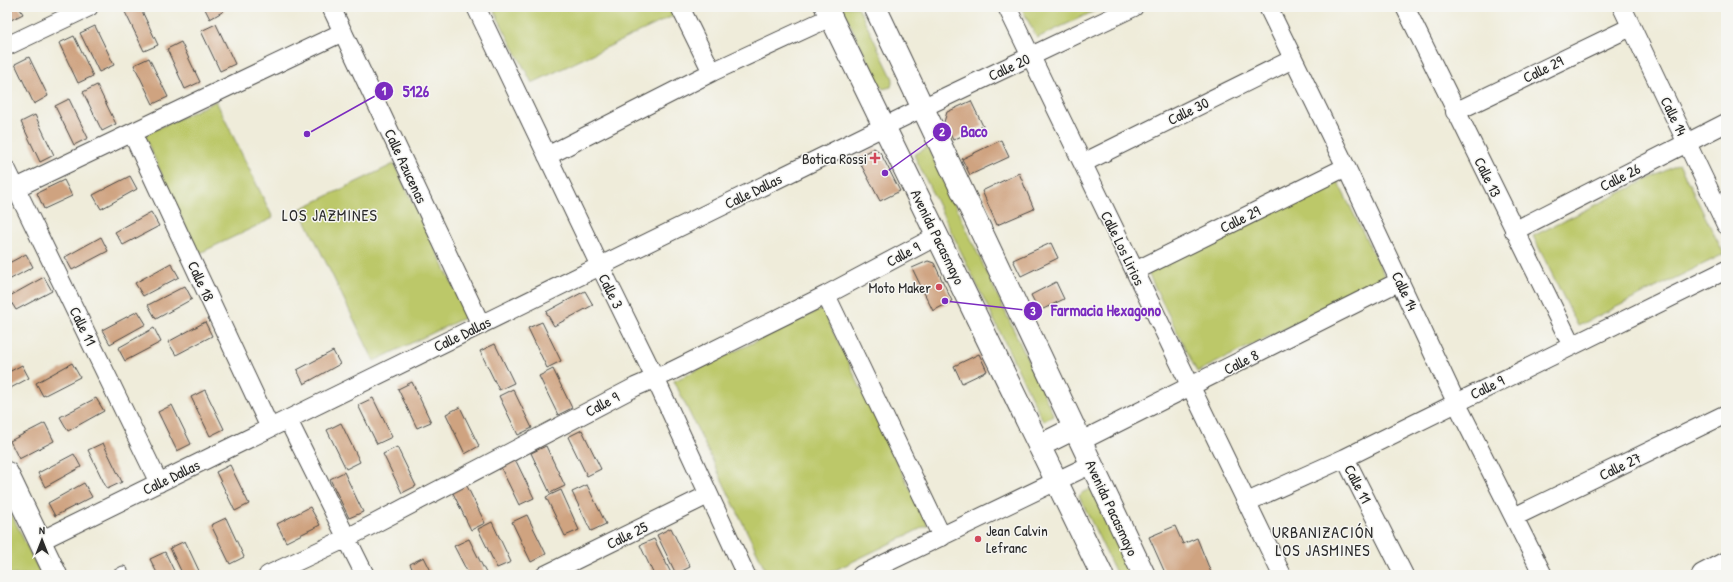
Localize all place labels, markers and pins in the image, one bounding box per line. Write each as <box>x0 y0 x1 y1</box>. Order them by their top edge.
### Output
callout: 5126 <box>374 77 437 105</box>
callout: Baco <box>932 118 995 146</box>
place label: Botica Rossi <box>802 148 867 169</box>
marker: Botica Rossi <box>870 153 880 163</box>
place label: Moto Maker <box>869 277 931 298</box>
marker: Moto Maker <box>934 282 944 292</box>
callout: Farmacia Hexagono <box>1023 297 1169 325</box>
place label: Jean Calvin Lefranc <box>986 520 1048 558</box>
marker: Jean Calvin Lefranc <box>973 534 983 544</box>

